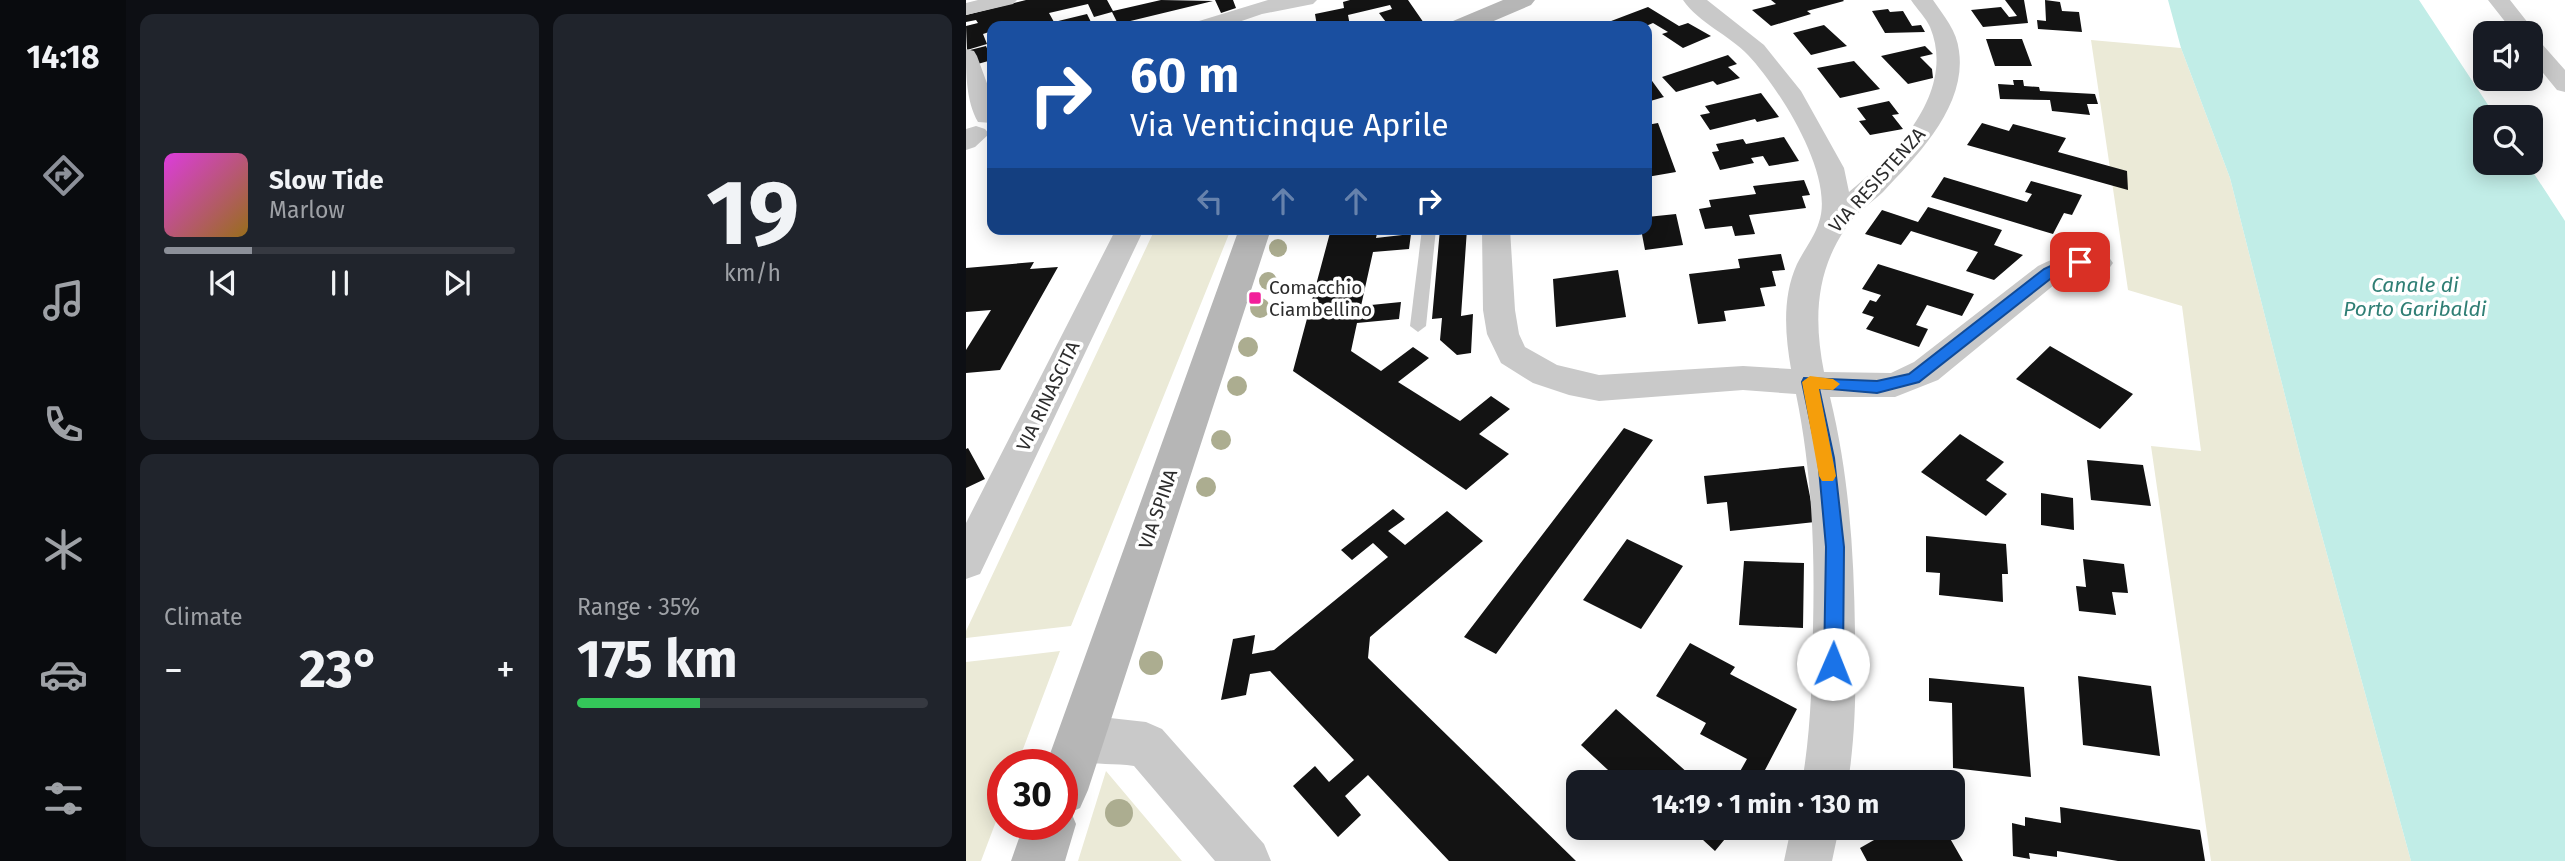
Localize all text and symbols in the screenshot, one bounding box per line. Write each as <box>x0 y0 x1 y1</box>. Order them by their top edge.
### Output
map controls <box>2473 21 2543 175</box>
button: sound <box>2473 21 2543 91</box>
text: 14:18 <box>27 38 99 76</box>
text: 60 m <box>1130 46 1239 105</box>
icon: right <box>1015 49 1106 140</box>
button: search <box>2473 105 2543 175</box>
text: Via Venticinque Aprile <box>1130 106 1449 144</box>
street label: VIA RESISTENZA <box>1824 123 1930 237</box>
icon: directions <box>39 151 88 200</box>
text: 19 <box>706 159 799 268</box>
text: Slow Tide <box>269 165 384 196</box>
icon: left <box>1191 182 1229 220</box>
icon: ahead <box>1264 182 1302 220</box>
icon: ahead <box>1337 182 1375 220</box>
icon: right <box>1410 182 1448 220</box>
text: Marlow <box>269 196 345 224</box>
pin <box>2050 232 2110 292</box>
icon: arrive <box>2061 243 2099 281</box>
text: km/h <box>724 259 781 287</box>
icon: previous <box>204 264 242 302</box>
icon: pause <box>321 264 359 302</box>
icon: next <box>438 264 476 302</box>
water label: Canale di Porto Garibaldi <box>2343 272 2487 322</box>
icon: music <box>39 276 88 325</box>
place label: Comacchio Ciambellino <box>1269 276 1372 321</box>
marker: Comacchio Ciambellino <box>1247 290 1263 306</box>
street label: VIA RINASCITA <box>1011 337 1085 455</box>
icon: phone <box>39 400 88 449</box>
street label: VIA SPINA <box>1134 466 1182 552</box>
icon: climate <box>39 525 88 574</box>
text: Range · 35% <box>577 593 700 621</box>
text: Climate <box>164 603 243 631</box>
position arrow <box>1796 627 1870 701</box>
text: 175 km <box>577 628 738 691</box>
text: 23° <box>299 638 380 701</box>
text: − <box>164 647 183 693</box>
text: + <box>496 647 515 693</box>
icon: car <box>39 650 88 699</box>
speed limit sign: 30 <box>987 749 1078 840</box>
icon: filters <box>39 774 88 823</box>
text: 14:19 · 1 min · 130 m <box>1652 789 1879 820</box>

